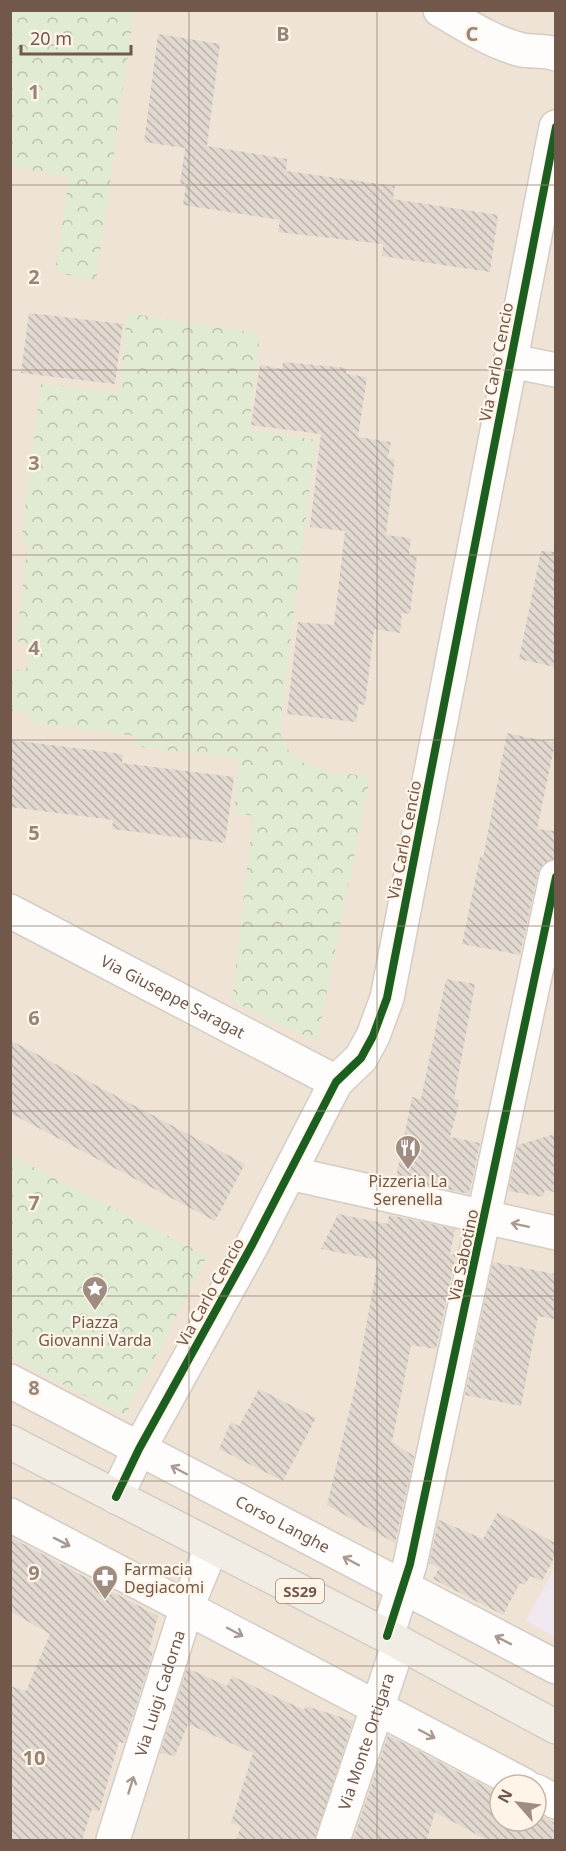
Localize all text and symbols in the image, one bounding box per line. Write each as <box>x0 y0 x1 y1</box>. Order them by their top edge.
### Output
scale bar <box>21 18 130 56</box>
text: B <box>276 20 290 47</box>
text: C <box>466 20 479 47</box>
text: 20 m <box>30 26 72 50</box>
text: 1 <box>28 78 40 105</box>
text: 2 <box>28 263 40 290</box>
street label: Via Carlo Cencio <box>474 300 518 424</box>
text: 3 <box>28 449 40 476</box>
text: 4 <box>28 634 40 661</box>
street label: Via Carlo Cencio <box>382 778 426 902</box>
text: 5 <box>28 819 40 846</box>
street label: Via Giuseppe Saragat <box>97 950 249 1043</box>
text: 6 <box>28 1004 40 1031</box>
restaurant icon: Pizzeria La Serenella <box>393 1133 423 1171</box>
place label: Pizzeria La Serenella <box>368 1170 448 1210</box>
text: 7 <box>28 1189 40 1216</box>
street label: Via Sabotino <box>443 1207 483 1303</box>
one-way arrow <box>511 1219 530 1230</box>
street label: Via Carlo Cencio <box>171 1234 249 1350</box>
place icon: Piazza Giovanni Varda <box>80 1274 110 1312</box>
place label: Piazza Giovanni Varda <box>38 1311 152 1351</box>
text: 8 <box>28 1374 40 1401</box>
one-way arrow <box>171 1464 188 1476</box>
street label: Corso Langhe <box>232 1490 334 1558</box>
one-way arrow <box>53 1537 71 1548</box>
one-way arrow <box>343 1555 361 1566</box>
place label: Farmacia Degiacomi <box>124 1558 204 1598</box>
text: 9 <box>28 1559 40 1586</box>
pharmacy icon: Farmacia Degiacomi <box>90 1563 120 1601</box>
road number: SS29 <box>276 1579 324 1603</box>
street label: Via Luigi Cadorna <box>129 1627 190 1759</box>
one-way arrow <box>226 1627 244 1638</box>
one-way arrow <box>495 1634 513 1645</box>
street label: Via Monte Ortigara <box>333 1670 399 1813</box>
one-way arrow <box>418 1729 436 1740</box>
text: 10 <box>23 1744 45 1771</box>
north arrow <box>488 1773 548 1833</box>
one-way arrow <box>126 1776 137 1795</box>
text: N <box>492 1785 518 1807</box>

